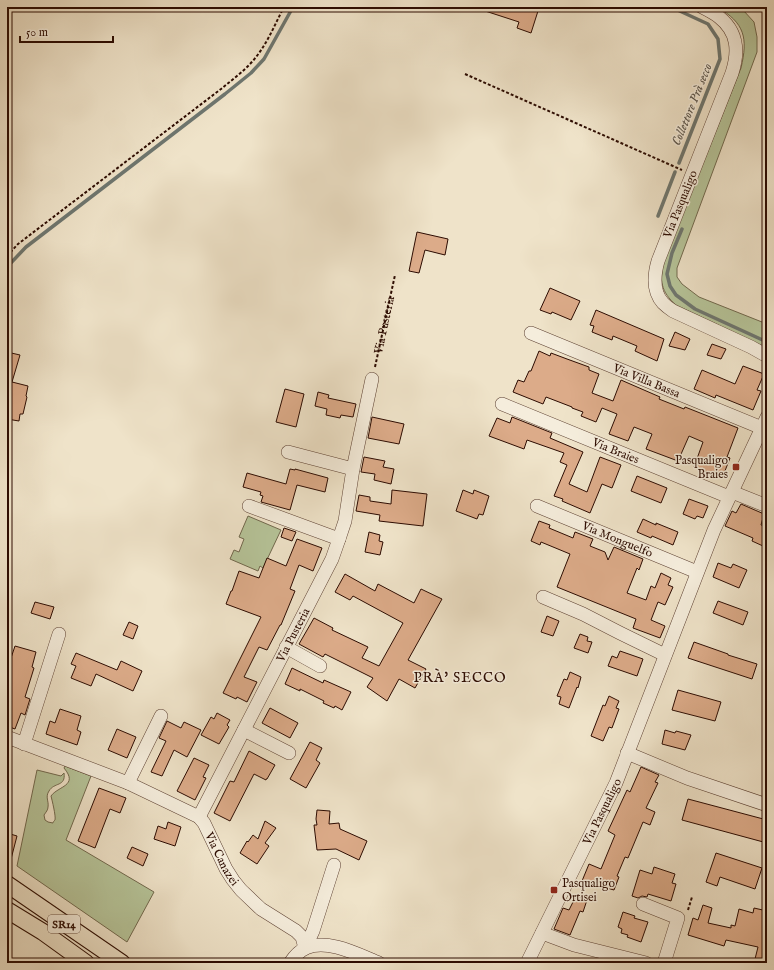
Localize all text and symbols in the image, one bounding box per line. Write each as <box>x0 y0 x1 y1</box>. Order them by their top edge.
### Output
scale bar <box>20 18 113 44</box>
text: 50 m <box>26 25 48 40</box>
water label: Collettore Prà secco <box>668 61 717 148</box>
street label: Via Pasqualigo <box>660 168 702 242</box>
street label: Via Pusteria <box>371 294 398 356</box>
street label: Via Villa Bassa <box>610 360 683 402</box>
street label: Via Braies <box>589 434 641 467</box>
place label: Pasqualigo Braies <box>675 453 729 482</box>
marker: Pasqualigo Braies <box>731 462 741 472</box>
street label: Via Monguelfo <box>579 518 655 561</box>
street label: Via Pusteria <box>273 605 314 665</box>
district label: PRÀ' SECCO <box>413 668 507 687</box>
street label: Via Pasqualigo <box>579 776 625 848</box>
street label: Via Canazei <box>201 829 242 889</box>
place label: Pasqualigo Ortisei <box>562 876 616 905</box>
marker: Pasqualigo Ortisei <box>549 885 559 895</box>
road number: SR14 <box>48 915 80 933</box>

